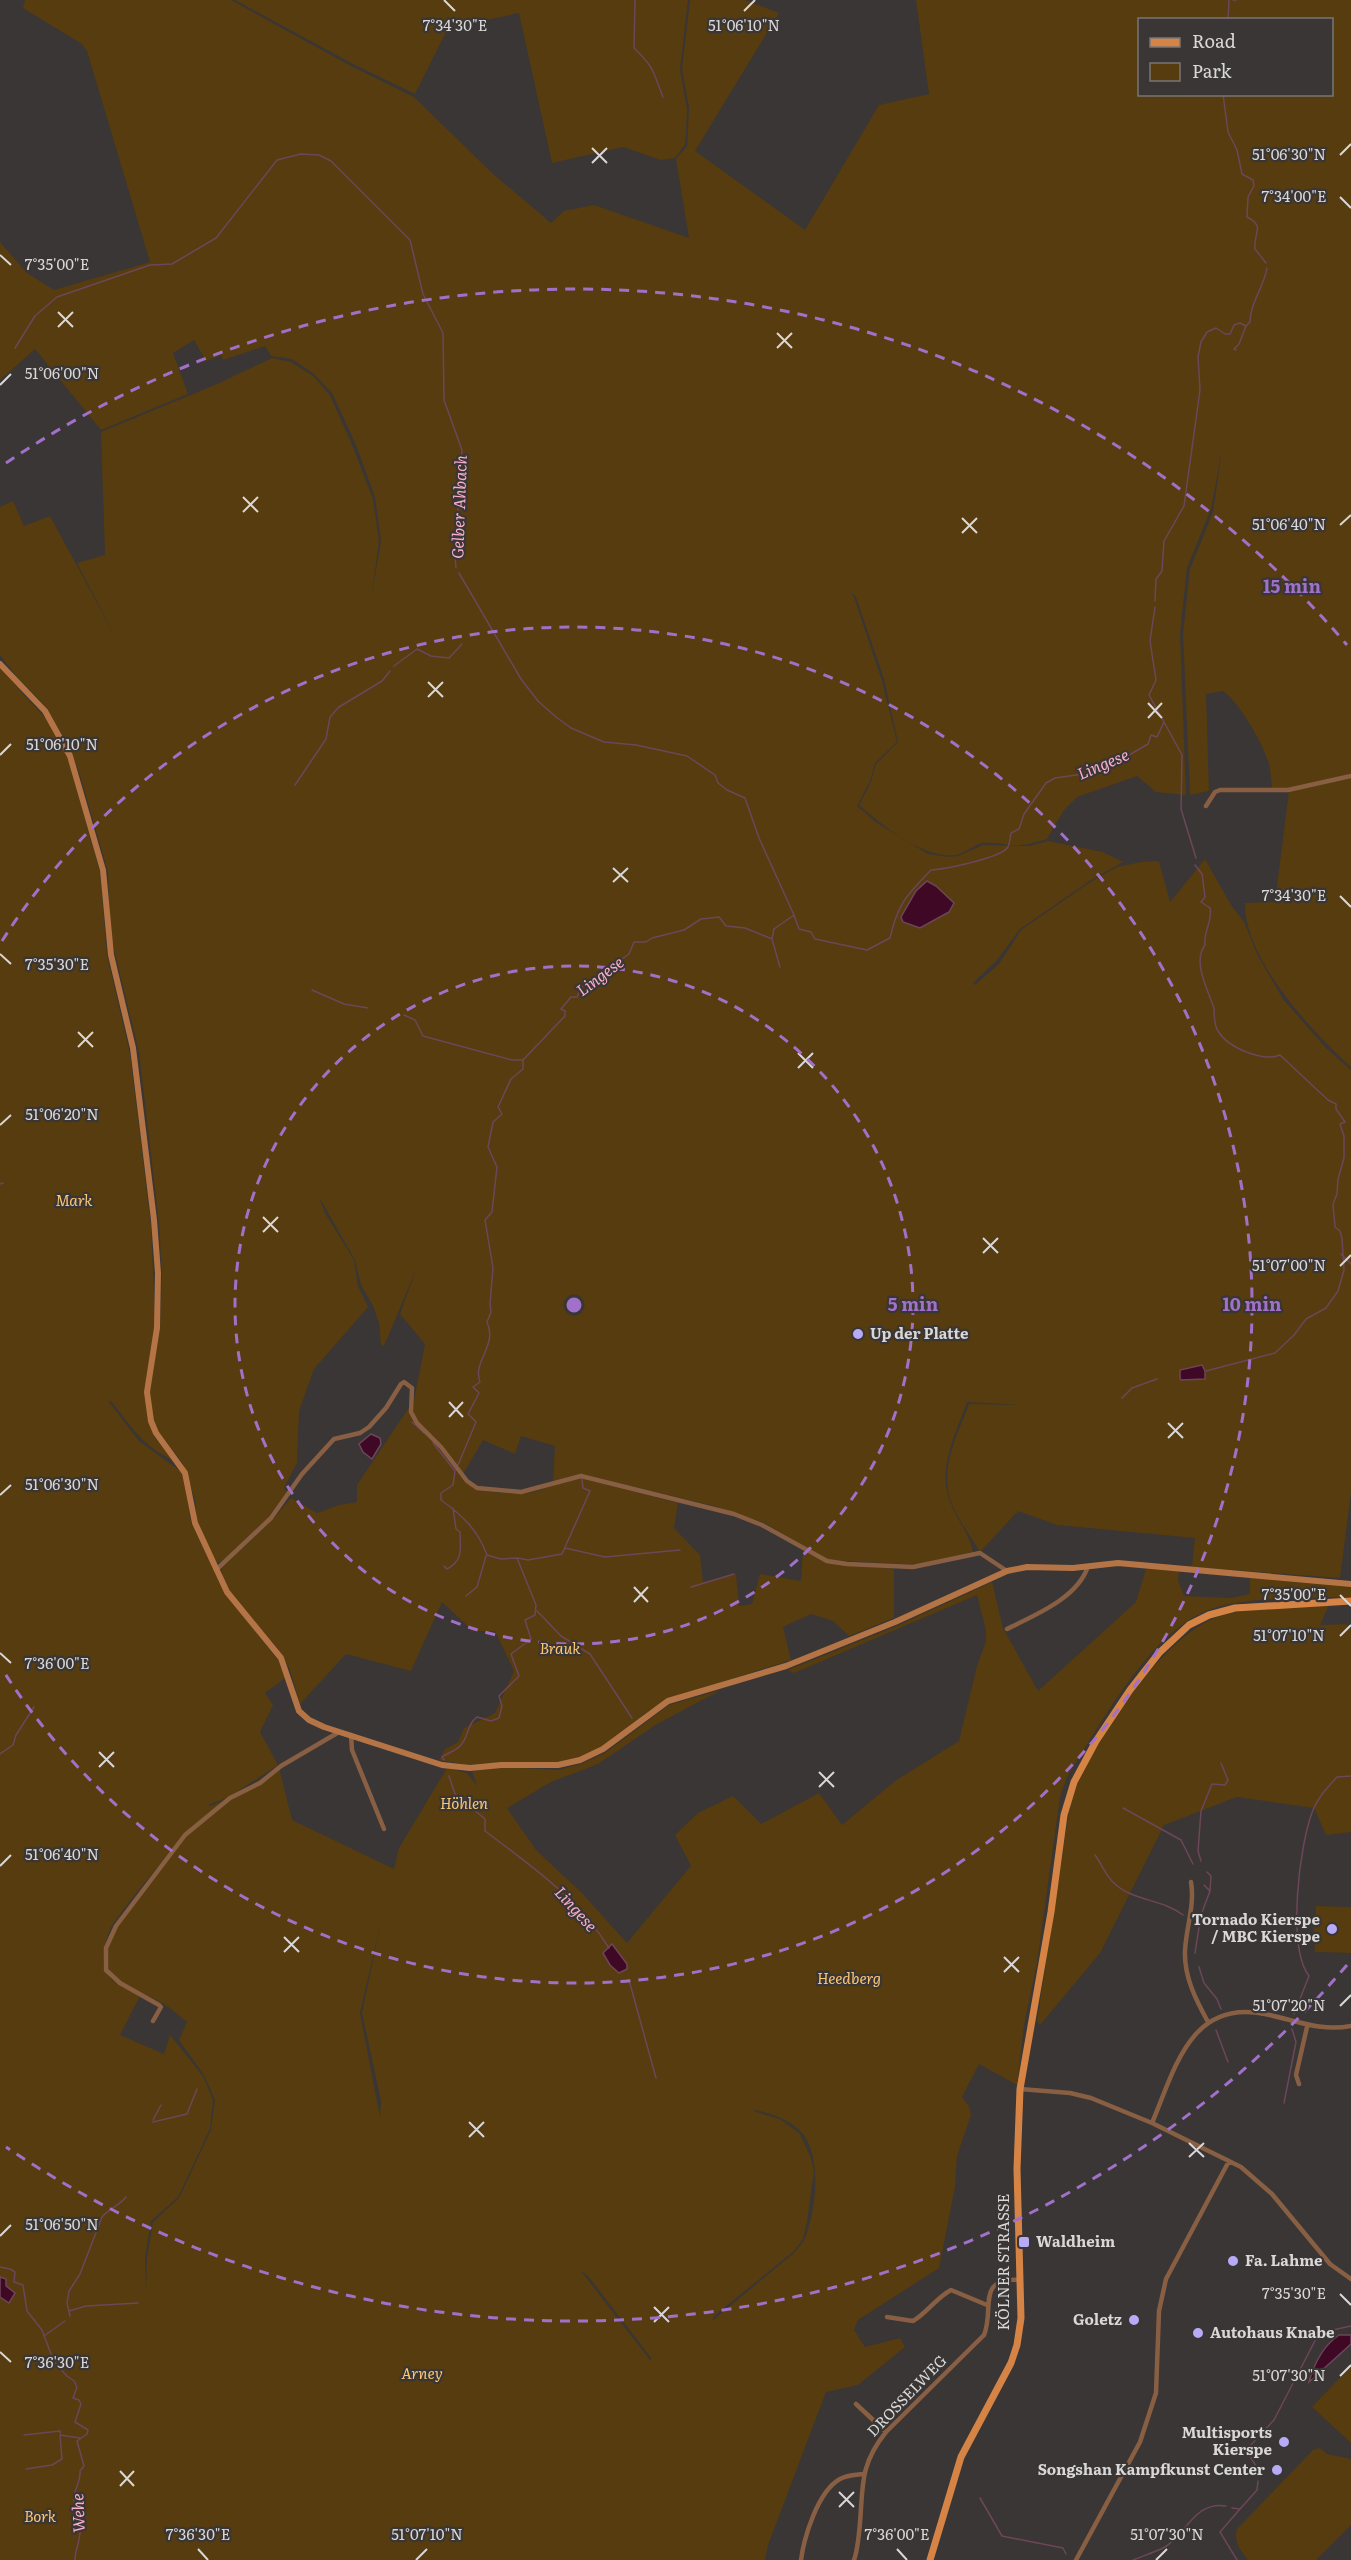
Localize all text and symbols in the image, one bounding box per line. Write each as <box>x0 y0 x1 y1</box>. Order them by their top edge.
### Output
text: 7°34'30"E <box>423 13 487 36</box>
text: 51°06'10"N <box>708 13 780 36</box>
legend <box>1138 18 1333 96</box>
text: Road <box>1192 27 1236 54</box>
text: Park <box>1192 57 1233 84</box>
text: 51°06'30"N <box>1252 142 1326 165</box>
text: 7°34'00"E <box>1261 184 1327 207</box>
text: 7°35'00"E <box>25 252 89 275</box>
text: 51°06'00"N <box>25 361 99 384</box>
water label: Gelber Ahbach <box>444 454 472 559</box>
text: 51°06'40"N <box>1252 512 1326 535</box>
text: 15 min <box>1263 572 1321 599</box>
text: 51°06'10"N <box>26 732 98 755</box>
water label: Lingese <box>1073 741 1132 785</box>
text: 7°34'30"E <box>1262 883 1326 906</box>
water label: Lingese <box>571 949 628 1001</box>
text: 7°35'30"E <box>25 952 89 975</box>
text: 51°06'20"N <box>25 1102 99 1125</box>
park label: Mark <box>56 1188 93 1211</box>
text: 51°07'00"N <box>1252 1253 1326 1276</box>
text: 5 min <box>888 1290 939 1317</box>
text: 10 min <box>1222 1290 1282 1317</box>
centre of rings <box>564 1295 584 1315</box>
place label: Up der Platte <box>870 1321 969 1344</box>
marker: Up der Platte <box>851 1327 865 1341</box>
text: 51°06'30"N <box>25 1472 99 1495</box>
text: 7°35'00"E <box>1262 1582 1326 1605</box>
text: 51°07'10"N <box>1253 1623 1325 1646</box>
park label: Brauk <box>540 1636 581 1659</box>
text: 7°36'00"E <box>25 1651 89 1674</box>
park label: Höhlen <box>440 1791 488 1814</box>
text: 51°06'40"N <box>25 1842 99 1865</box>
water label: Lingese <box>550 1880 604 1936</box>
place label: Tornado Kierspe / MBC Kierspe <box>1192 1907 1321 1947</box>
marker: Tornado Kierspe / MBC Kierspe <box>1325 1922 1339 1936</box>
park label: Heedberg <box>817 1966 881 1989</box>
text: 51°07'20"N <box>1252 1993 1326 2016</box>
street label: KÖLNER STRASSE <box>991 2194 1014 2330</box>
text: 51°06'50"N <box>25 2212 99 2235</box>
place label: Waldheim <box>1036 2229 1115 2252</box>
marker: Waldheim <box>1017 2235 1031 2249</box>
place label: Fa. Lahme <box>1245 2248 1323 2271</box>
marker: Fa. Lahme <box>1226 2254 1240 2268</box>
text: 7°35'30"E <box>1262 2281 1326 2304</box>
place label: Goletz <box>1073 2307 1122 2330</box>
marker: Goletz <box>1127 2313 1141 2327</box>
place label: Autohaus Knabe <box>1210 2320 1335 2343</box>
marker: Autohaus Knabe <box>1191 2326 1205 2340</box>
street label: DROSSELWEG <box>861 2349 951 2441</box>
text: 7°36'30"E <box>25 2350 89 2373</box>
park label: Arney <box>401 2361 443 2384</box>
text: 51°07'30"N <box>1252 2363 1326 2386</box>
place label: Multisports Kierspe <box>1182 2420 1273 2460</box>
marker: Multisports Kierspe <box>1277 2435 1291 2449</box>
place label: Songshan Kampfkunst Center <box>1038 2457 1265 2480</box>
marker: Songshan Kampfkunst Center <box>1270 2463 1284 2477</box>
water label: Wehe <box>64 2493 90 2533</box>
park label: Bork <box>24 2504 57 2527</box>
text: 7°36'30"E <box>166 2522 230 2545</box>
text: 51°07'10"N <box>391 2522 463 2545</box>
text: 7°36'00"E <box>865 2522 929 2545</box>
text: 51°07'30"N <box>1130 2522 1204 2545</box>

